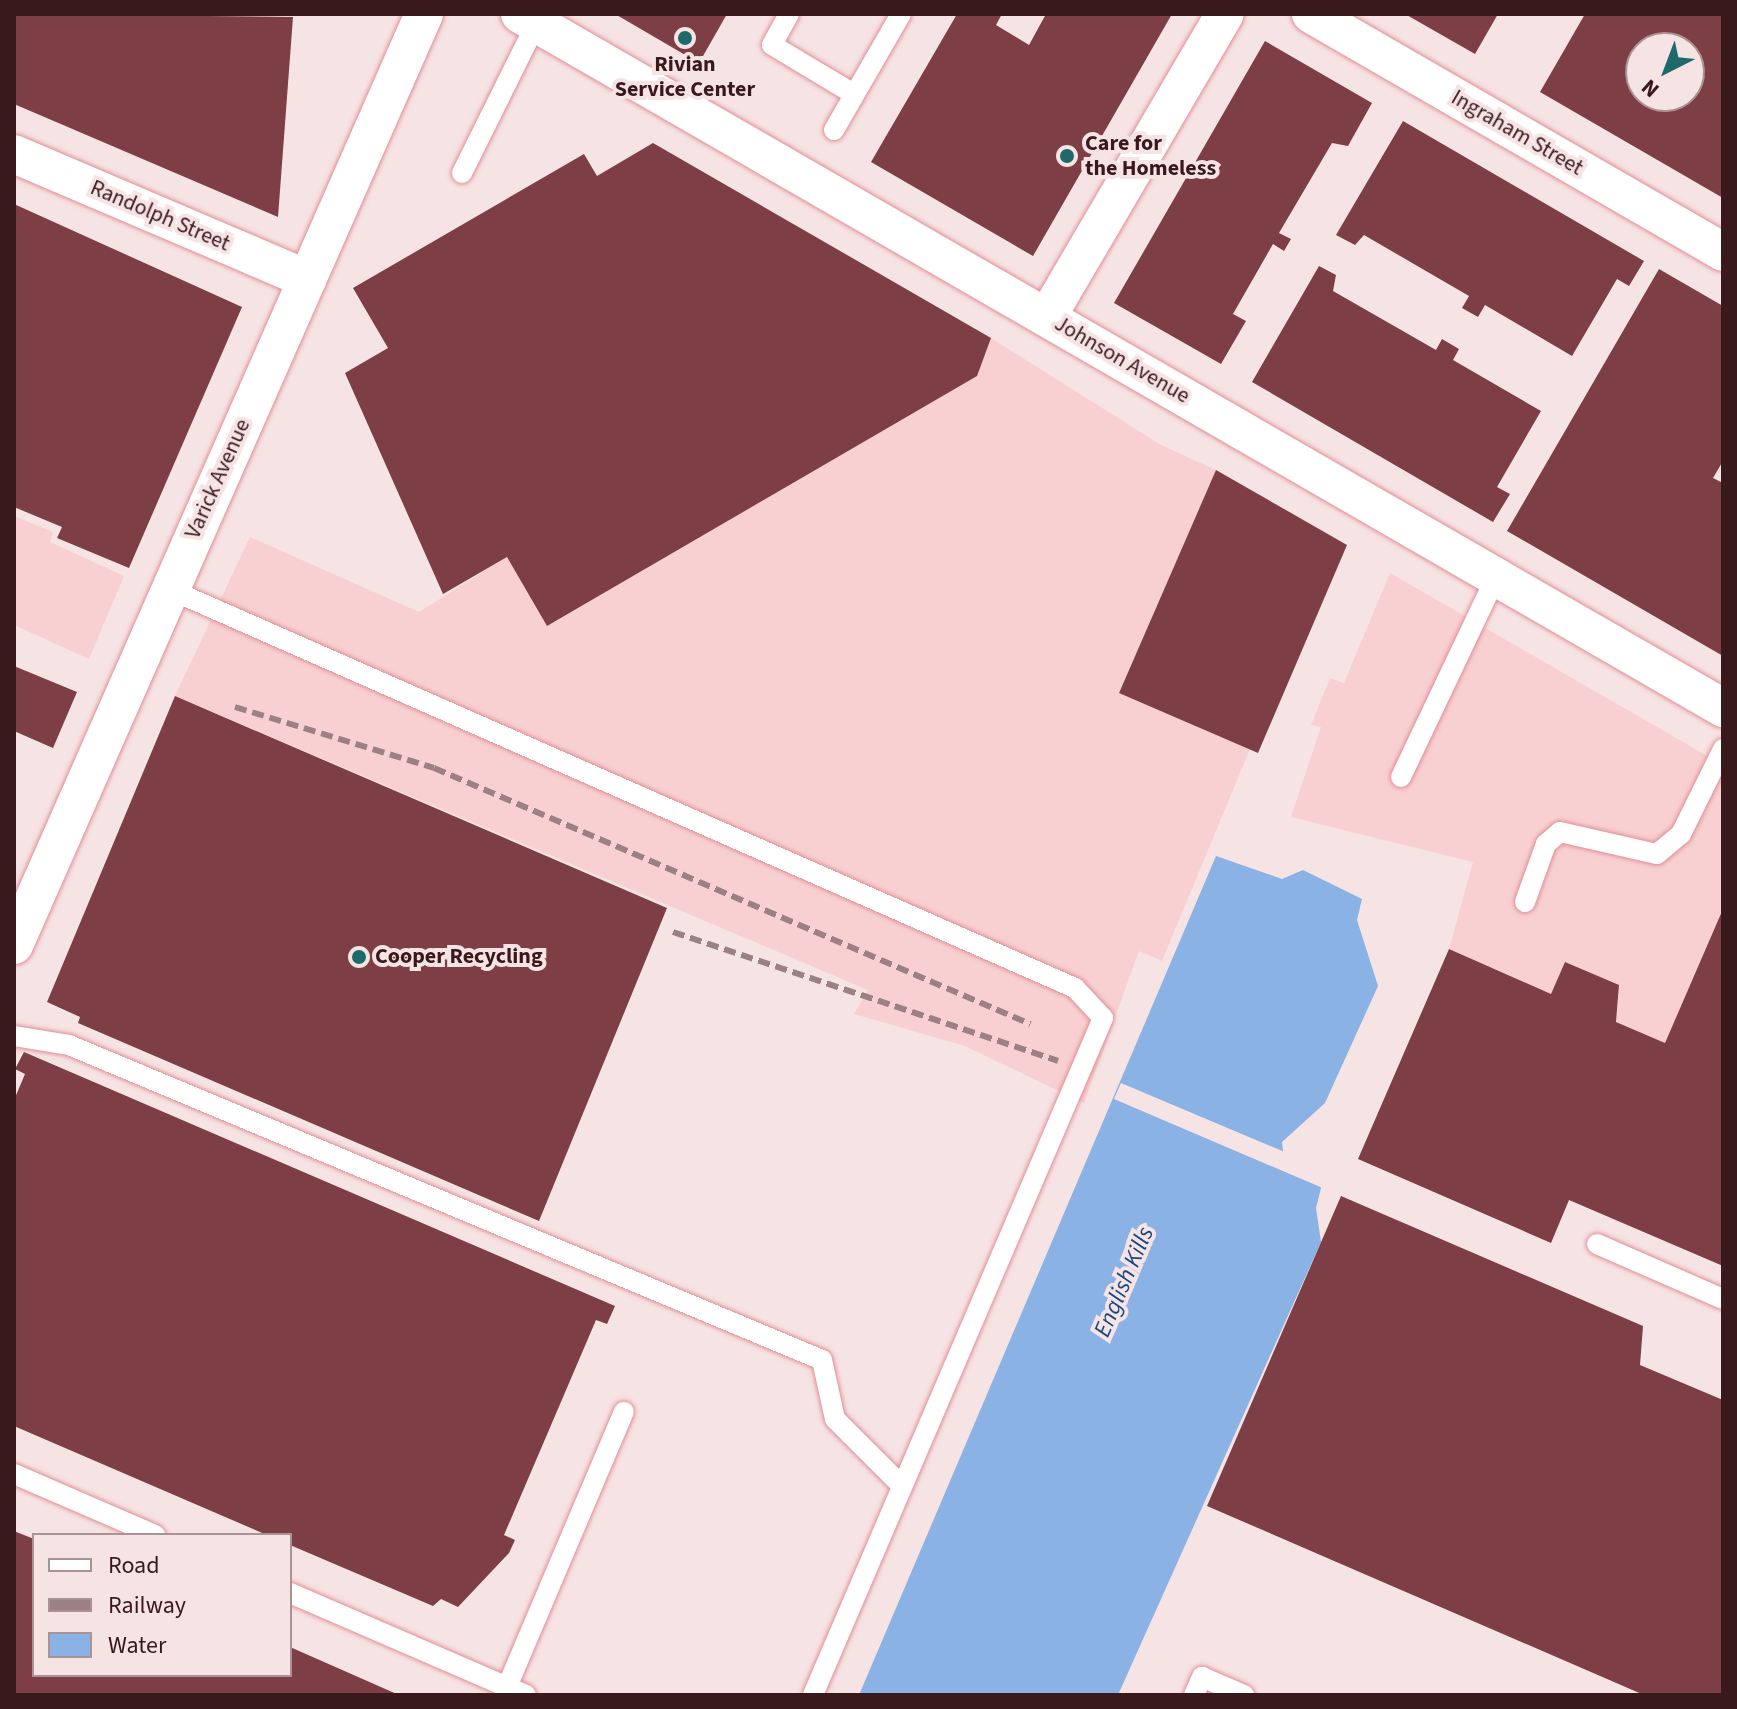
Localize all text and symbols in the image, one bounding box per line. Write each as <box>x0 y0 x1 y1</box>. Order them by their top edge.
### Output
marker: Rivian Service Center <box>676 29 694 47</box>
north arrow <box>1625 32 1705 112</box>
place label: Rivian Service Center <box>615 51 755 102</box>
text: N <box>1634 72 1666 105</box>
street label: Ingraham Street <box>1446 85 1588 181</box>
place label: Care for the Homeless <box>1085 130 1216 182</box>
marker: Care for the Homeless <box>1056 145 1078 167</box>
street label: Randolph Street <box>86 175 234 257</box>
street label: Johnson Avenue <box>1050 311 1194 409</box>
street label: Varick Avenue <box>180 415 256 543</box>
place label: Cooper Recycling <box>375 944 543 970</box>
marker: Cooper Recycling <box>350 948 368 966</box>
water label: English Kills <box>1088 1223 1160 1341</box>
legend <box>32 1533 292 1677</box>
text: Road <box>108 1548 160 1583</box>
text: Railway <box>108 1588 186 1623</box>
text: Water <box>108 1628 166 1663</box>

